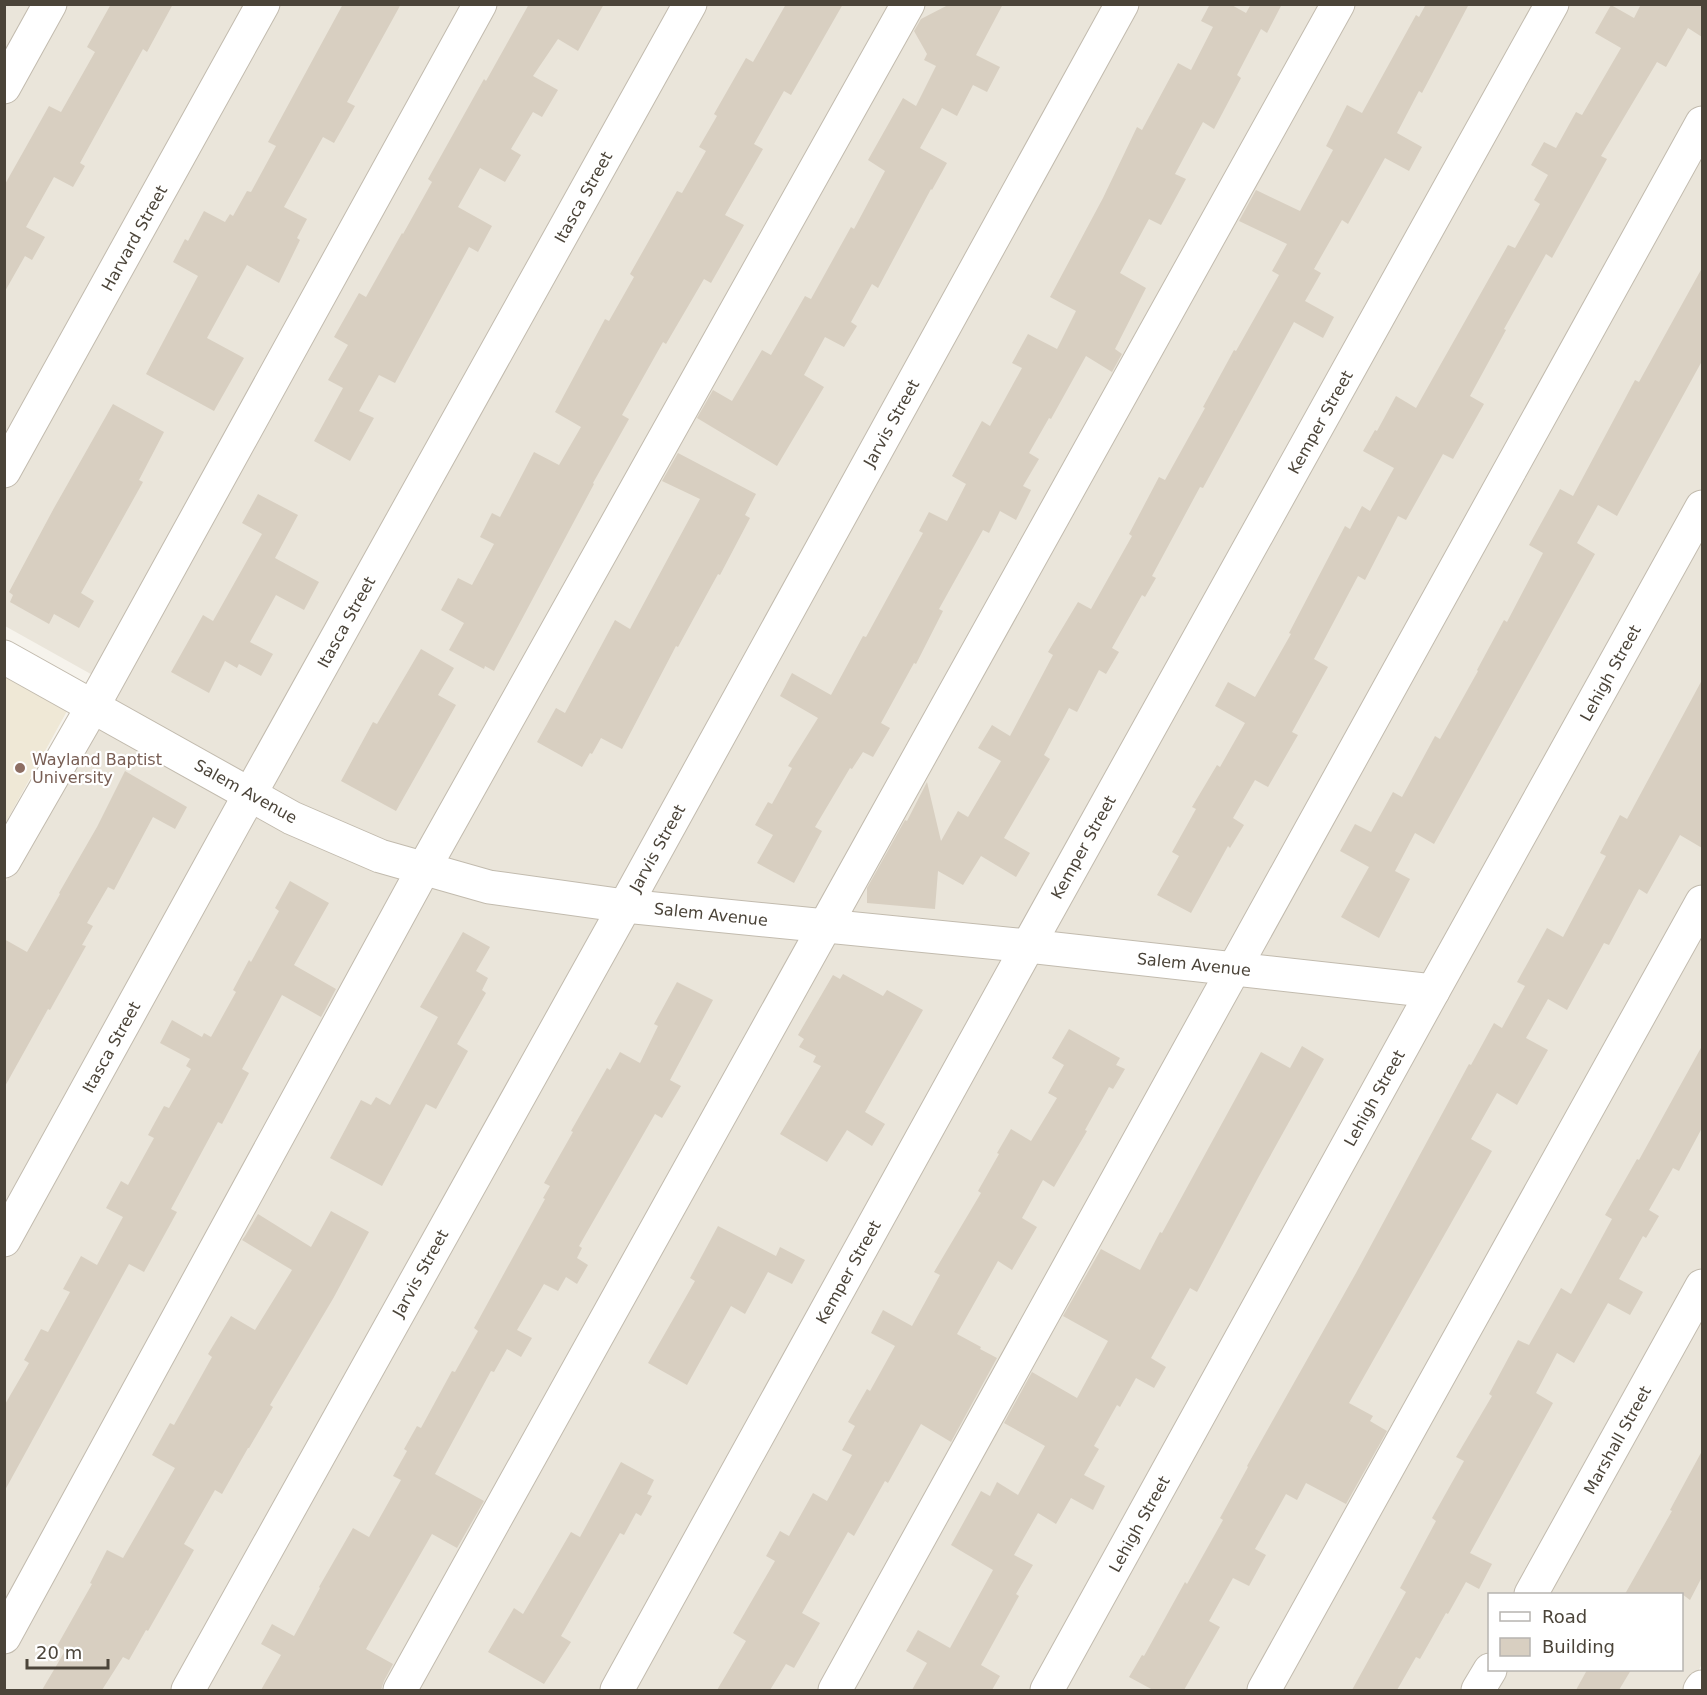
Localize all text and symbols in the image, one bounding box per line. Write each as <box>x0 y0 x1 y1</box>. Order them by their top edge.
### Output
street label: Itasca Street <box>551 148 616 246</box>
street label: Harvard Street <box>98 182 171 294</box>
street label: Kemper Street <box>1284 367 1357 477</box>
street label: Jarvis Street <box>859 376 923 471</box>
street label: Itasca Street <box>314 573 379 671</box>
street label: Lehigh Street <box>1576 622 1645 725</box>
place label: Wayland Baptist University <box>32 750 162 787</box>
street label: Salem Avenue <box>191 755 300 827</box>
marker: Wayland Baptist University <box>13 761 27 775</box>
street label: Kemper Street <box>1047 792 1120 902</box>
street label: Jarvis Street <box>625 801 689 896</box>
street label: Salem Avenue <box>653 899 769 930</box>
street label: Salem Avenue <box>1136 949 1252 980</box>
street label: Itasca Street <box>79 998 144 1096</box>
street label: Lehigh Street <box>1340 1047 1409 1150</box>
street label: Kemper Street <box>812 1217 885 1327</box>
street label: Jarvis Street <box>388 1226 452 1321</box>
street label: Marshall Street <box>1580 1383 1655 1498</box>
street label: Lehigh Street <box>1105 1473 1174 1576</box>
legend <box>1488 1593 1683 1671</box>
text: Road <box>1542 1606 1587 1627</box>
scale bar <box>27 1632 108 1670</box>
text: Building <box>1542 1636 1615 1657</box>
text: 20 m <box>36 1642 82 1663</box>

